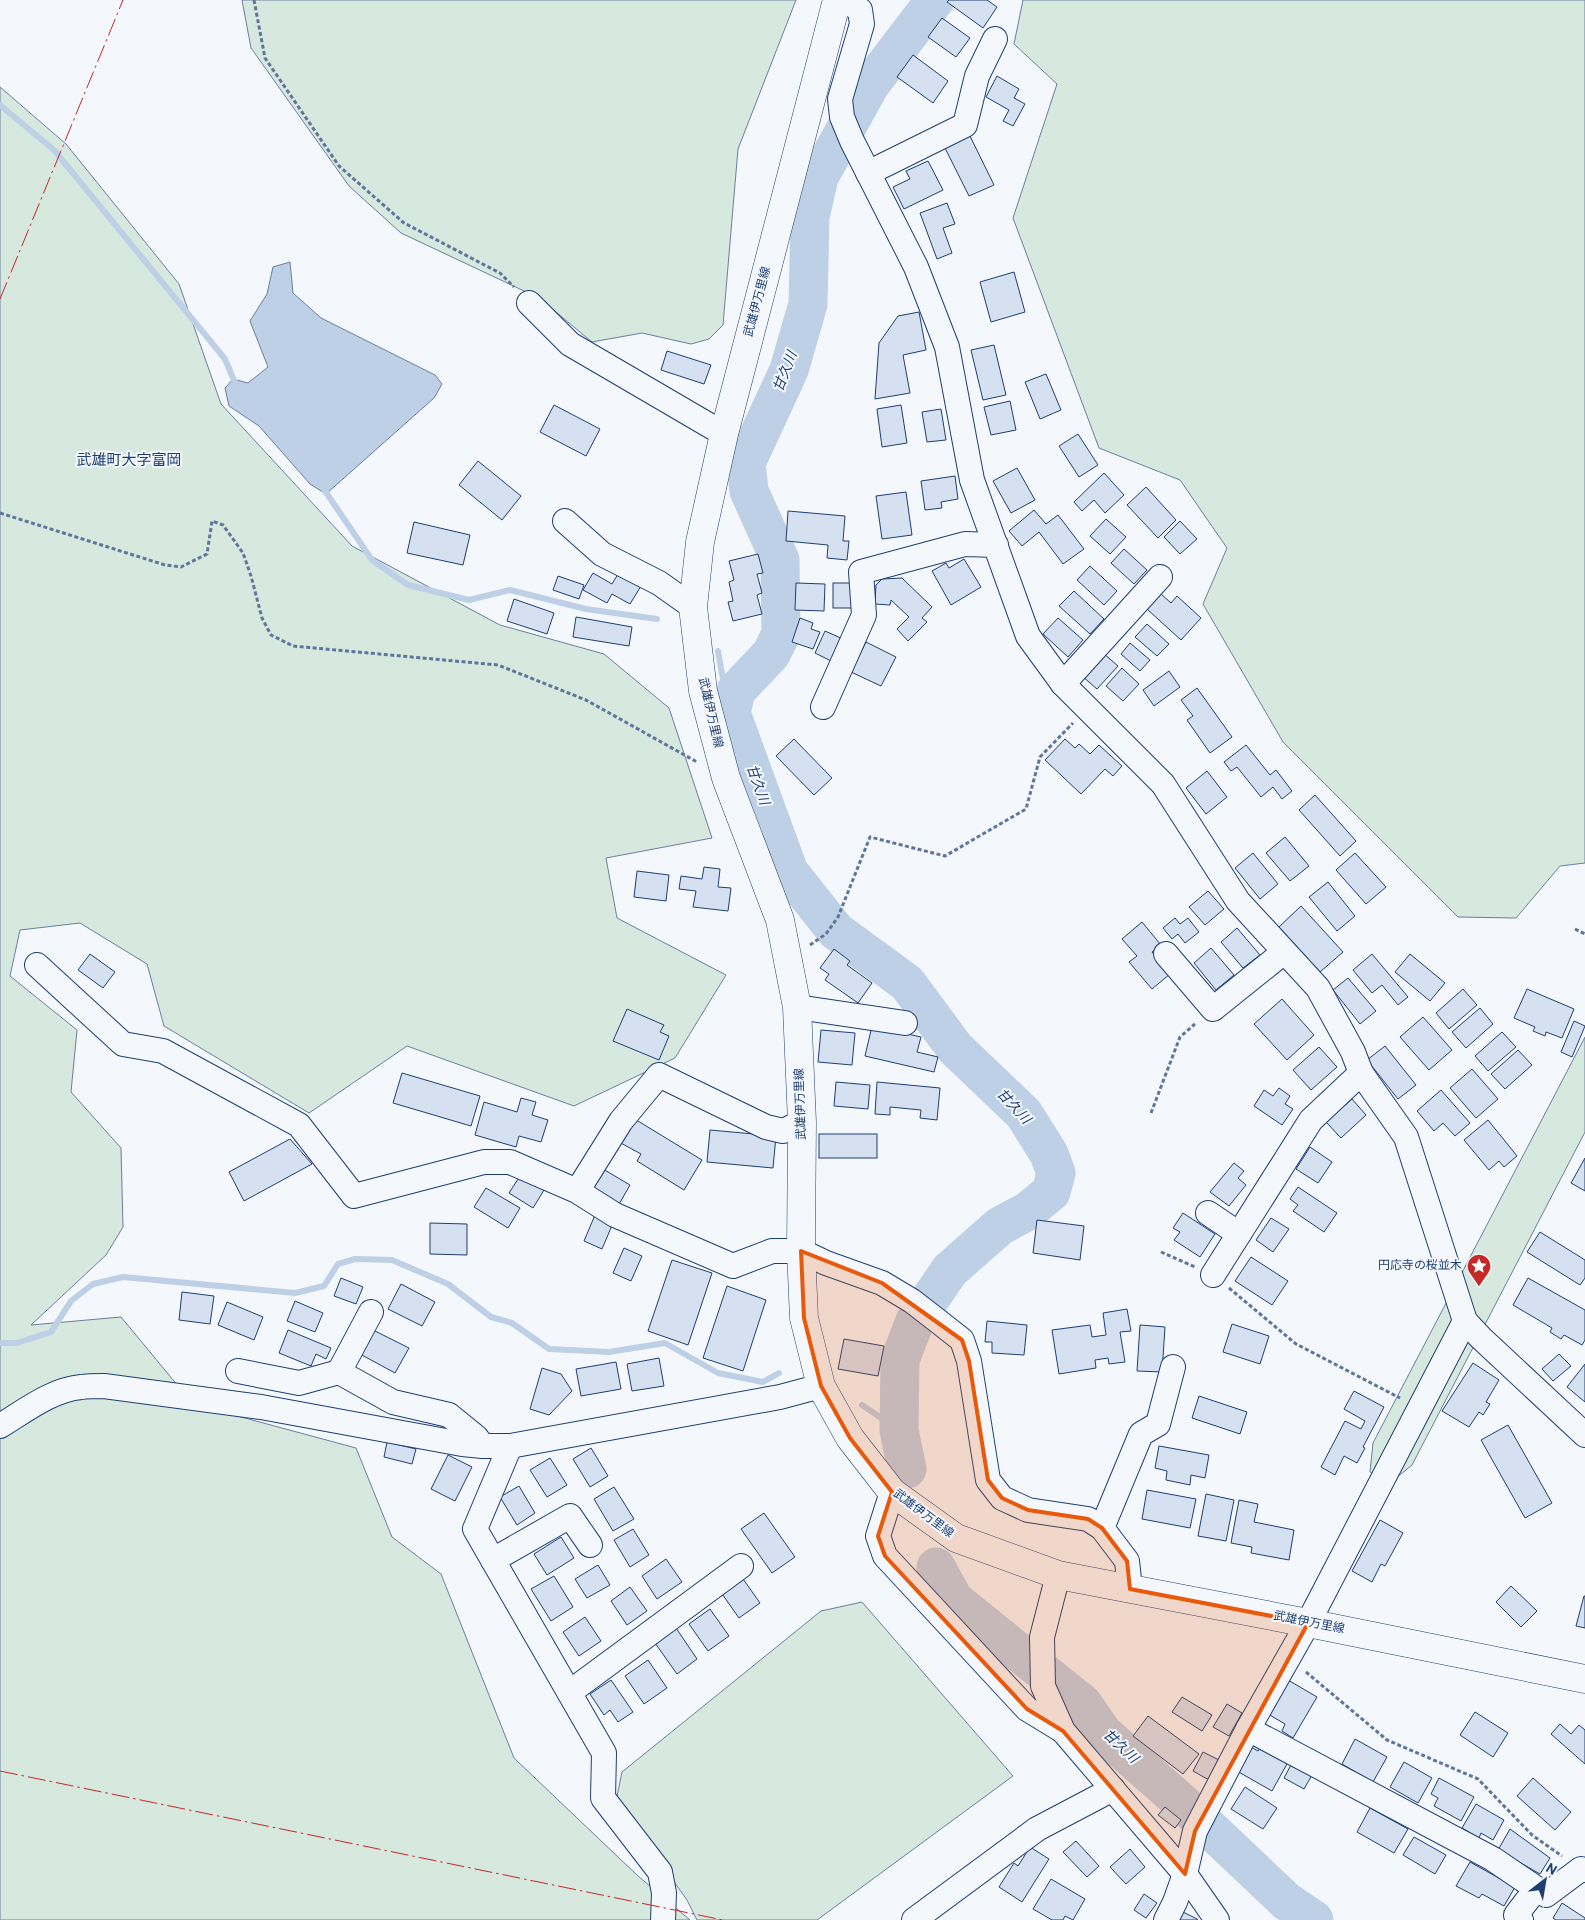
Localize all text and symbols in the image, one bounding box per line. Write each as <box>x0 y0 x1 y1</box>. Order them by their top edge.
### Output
street label: 武雄伊万里線 <box>741 265 775 339</box>
water label: 甘久川 <box>771 347 802 395</box>
district label: 武雄町大字富岡 <box>76 452 182 471</box>
street label: 武雄伊万里線 <box>694 676 726 750</box>
water label: 甘久川 <box>742 762 773 810</box>
street label: 武雄伊万里線 <box>792 1068 810 1140</box>
water label: 甘久川 <box>992 1086 1035 1130</box>
place icon: 円応寺の桜並木 <box>1466 1253 1492 1287</box>
place label: 円応寺の桜並木 <box>1378 1258 1462 1274</box>
street label: 武雄伊万里線 <box>889 1486 957 1542</box>
street label: 武雄伊万里線 <box>1272 1608 1346 1638</box>
water label: 甘久川 <box>1099 1726 1143 1769</box>
north arrow <box>1520 1855 1570 1905</box>
text: N <box>1542 1860 1560 1880</box>

